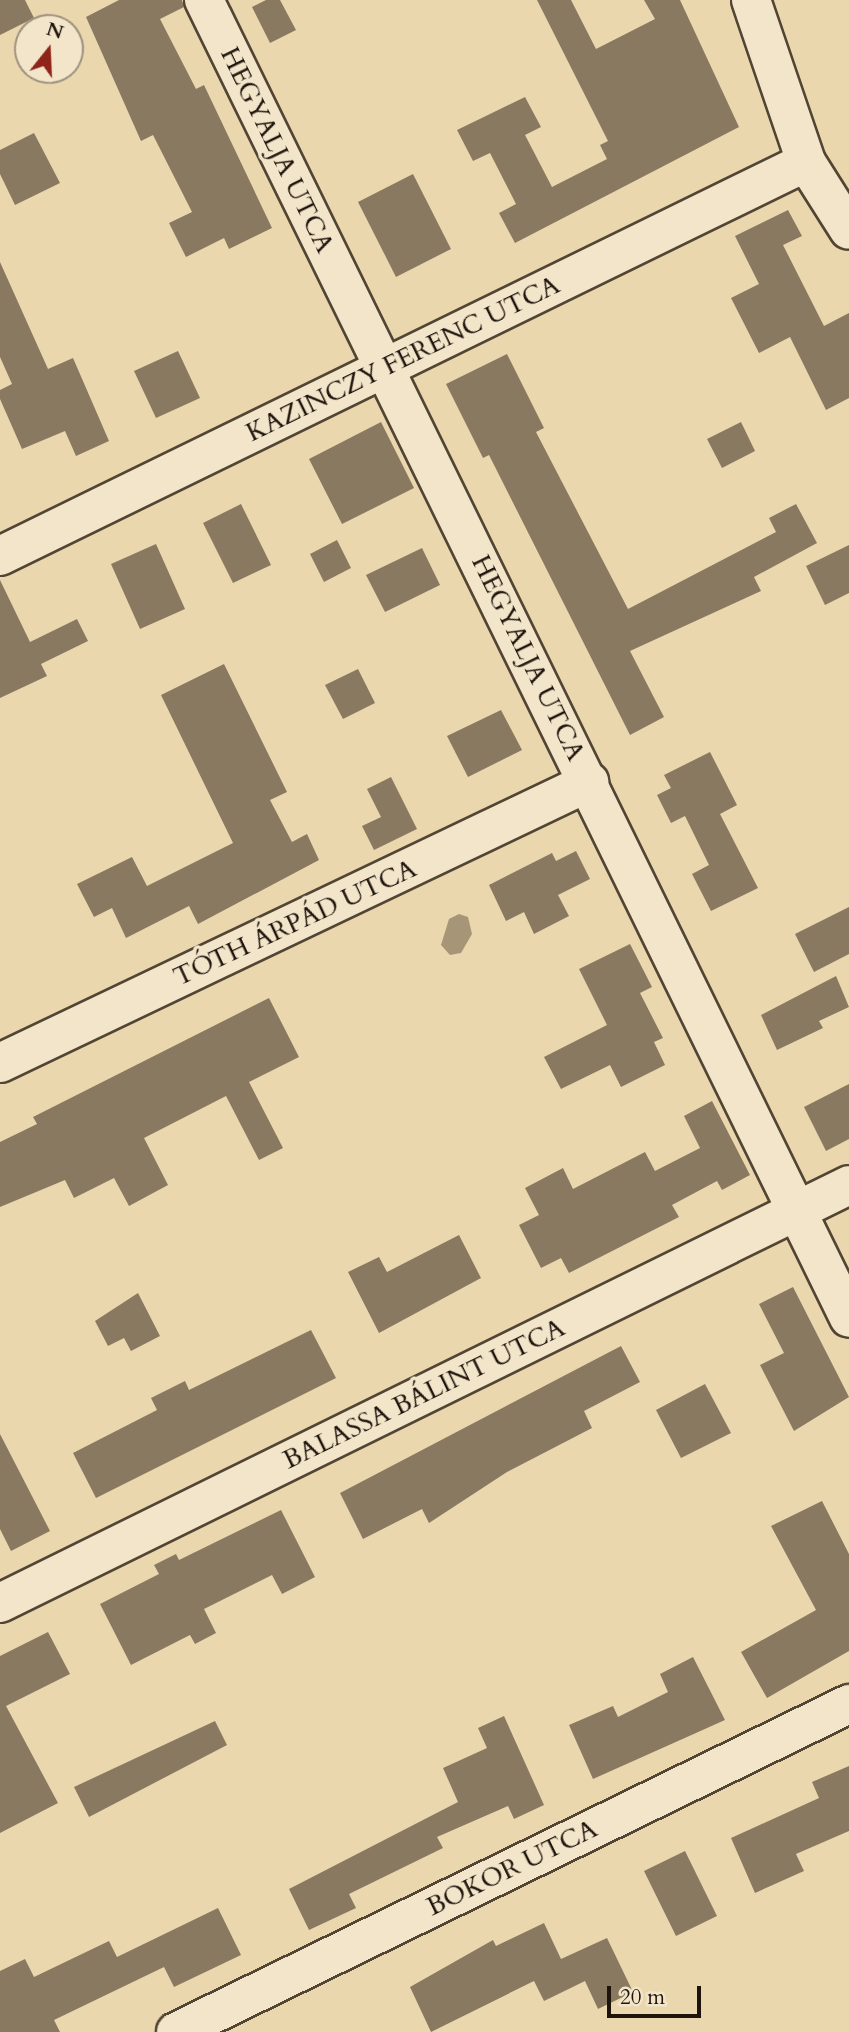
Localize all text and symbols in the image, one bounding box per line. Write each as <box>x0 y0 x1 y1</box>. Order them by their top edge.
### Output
north arrow <box>14 14 84 84</box>
text: N <box>43 16 67 46</box>
street label: HEGYALJA UTCA <box>214 42 340 258</box>
street label: KAZINCZY FERENC UTCA <box>241 269 565 449</box>
street label: HEGYALJA UTCA <box>465 550 591 766</box>
street label: TÓTH ÁRPÁD UTCA <box>169 853 421 993</box>
street label: BALASSA BÁLINT UTCA <box>278 1312 570 1476</box>
street label: BOKOR UTCA <box>422 1813 602 1923</box>
scale bar <box>611 1972 706 2016</box>
text: 20 m <box>620 1983 665 2012</box>

